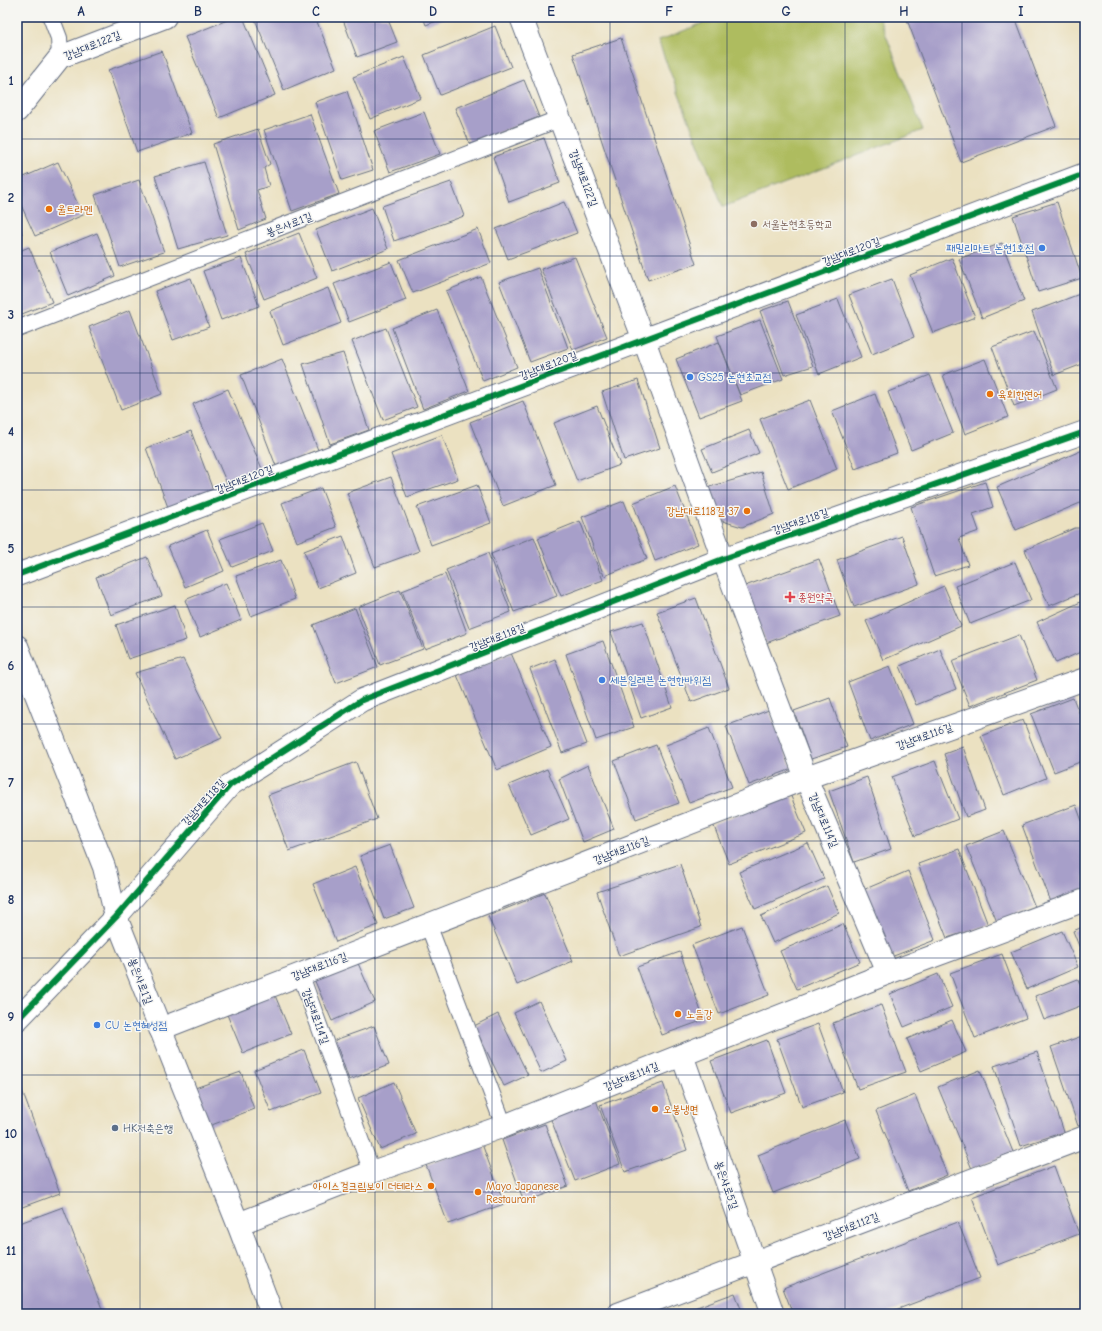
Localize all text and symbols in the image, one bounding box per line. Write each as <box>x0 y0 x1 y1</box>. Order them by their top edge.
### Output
text: A <box>77 4 85 19</box>
text: B <box>194 4 202 19</box>
text: C <box>312 4 320 19</box>
text: D <box>429 4 437 19</box>
text: E <box>547 4 555 19</box>
text: F <box>665 4 673 19</box>
text: G <box>781 4 791 19</box>
text: H <box>899 4 909 19</box>
text: I <box>1018 4 1024 19</box>
street label: 강남대로122길 <box>62 28 123 63</box>
text: 1 <box>8 73 14 88</box>
street label: 강남대로122길 <box>567 148 600 209</box>
text: 2 <box>8 190 14 205</box>
place label: 울트라멘 <box>57 203 93 216</box>
marker: 울트라멘 <box>44 204 54 214</box>
street label: 봉은사로1길 <box>264 210 314 239</box>
place label: 서울논현초등학교 <box>762 218 833 231</box>
marker: 서울논현초등학교 <box>749 219 759 229</box>
street label: 강남대로120길 <box>820 234 882 268</box>
place label: 패밀리마트 논현1호점 <box>946 242 1034 255</box>
marker: 패밀리마트 논현1호점 <box>1037 243 1047 253</box>
text: 3 <box>8 307 14 322</box>
street label: 강남대로120길 <box>517 348 579 382</box>
place label: GS25 논현초교점 <box>698 371 772 384</box>
marker: GS25 논현초교점 <box>685 372 695 382</box>
place label: 육회한연어 <box>998 388 1042 401</box>
marker: 육회한연어 <box>985 389 995 399</box>
text: 4 <box>8 424 14 439</box>
street label: 강남대로120길 <box>213 462 275 496</box>
place label: 강남대로118길 37 <box>666 505 739 518</box>
marker: 강남대로118길 37 <box>742 506 752 516</box>
street label: 강남대로118길 <box>770 506 830 537</box>
text: 5 <box>8 541 15 556</box>
place label: 종원약국 <box>798 591 834 604</box>
marker: 종원약국 <box>785 592 795 602</box>
street label: 강남대로118길 <box>467 621 527 654</box>
text: 6 <box>8 658 15 673</box>
place label: 세븐일레븐 논현한바위점 <box>610 674 711 687</box>
marker: 세븐일레븐 논현한바위점 <box>597 675 607 685</box>
street label: 강남대로116길 <box>894 720 954 753</box>
text: 7 <box>8 775 14 790</box>
street label: 강남대로118길 <box>179 776 228 828</box>
street label: 강남대로114길 <box>806 791 841 850</box>
street label: 강남대로116길 <box>591 834 651 867</box>
text: 8 <box>8 892 14 907</box>
street label: 강남대로116길 <box>289 950 349 983</box>
street label: 봉은사로1길 <box>126 956 155 1006</box>
street label: 강남대로114길 <box>299 987 332 1046</box>
place label: 노들강 <box>686 1008 713 1021</box>
text: 9 <box>8 1009 15 1024</box>
marker: 노들강 <box>673 1009 683 1019</box>
place label: CU 논현혜성점 <box>105 1019 167 1032</box>
marker: CU 논현혜성점 <box>92 1020 102 1030</box>
street label: 강남대로114길 <box>602 1059 661 1093</box>
place label: 오봉냉면 <box>663 1103 698 1116</box>
marker: 오봉냉면 <box>650 1104 660 1114</box>
place label: HK저축은행 <box>123 1122 173 1135</box>
marker: HK저축은행 <box>110 1123 120 1133</box>
text: 10 <box>5 1126 17 1141</box>
street label: 봉은사로5길 <box>712 1159 741 1211</box>
place label: 아이스걸크림보이 더테라스 <box>313 1180 423 1193</box>
place label: Mayo Japanese Restaurant <box>486 1180 559 1206</box>
marker: 아이스걸크림보이 더테라스 <box>426 1181 436 1191</box>
marker: Mayo Japanese Restaurant <box>473 1187 483 1197</box>
street label: 강남대로112길 <box>821 1210 881 1243</box>
text: 11 <box>6 1243 16 1258</box>

